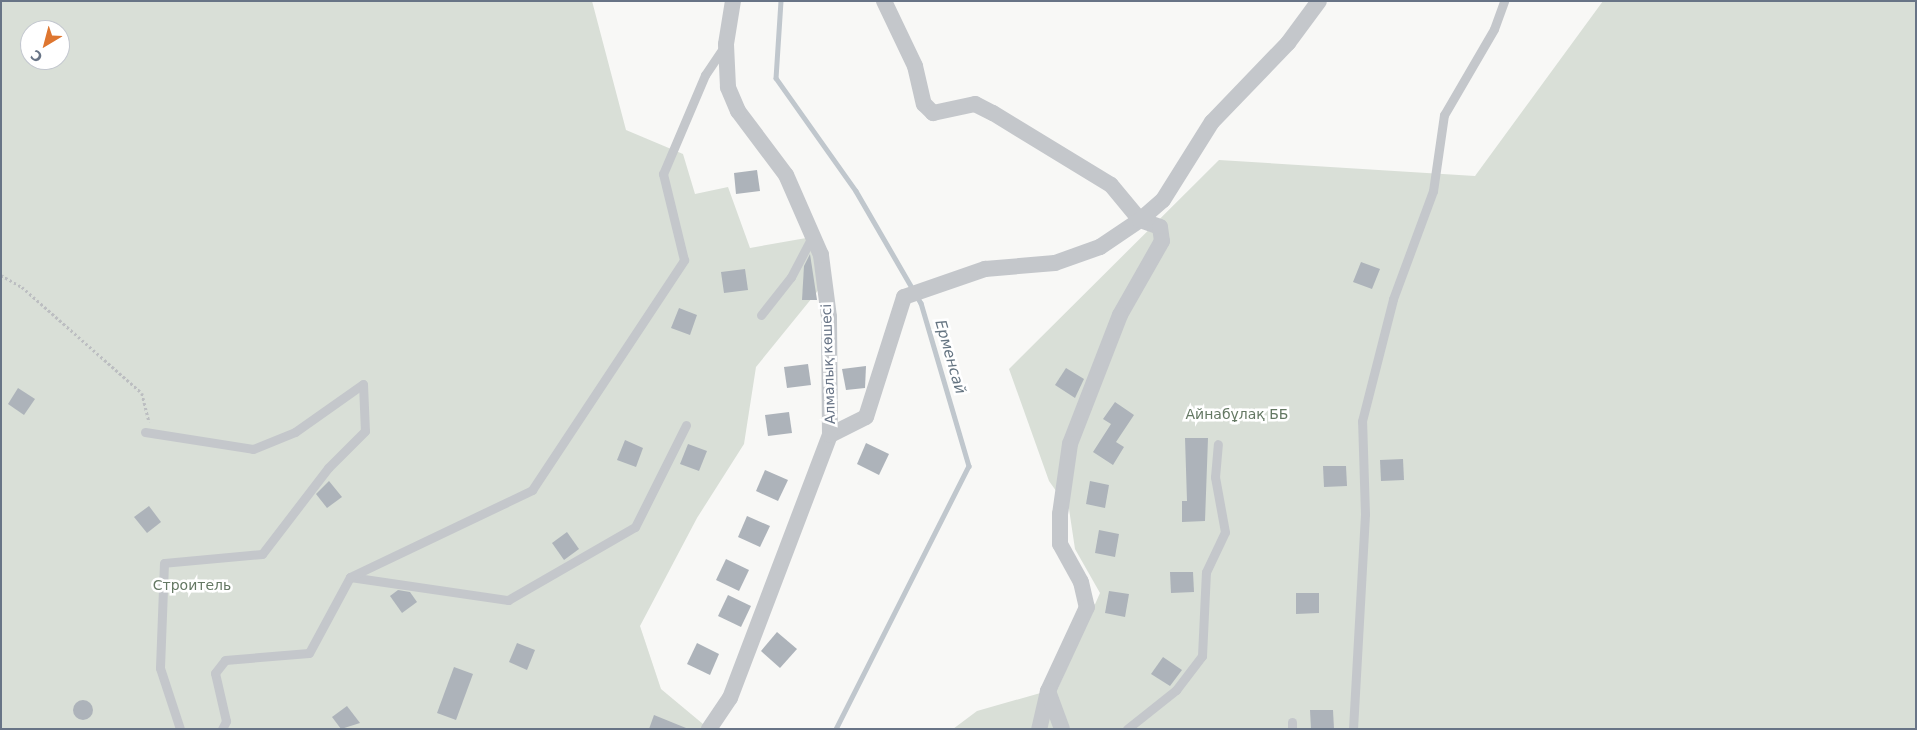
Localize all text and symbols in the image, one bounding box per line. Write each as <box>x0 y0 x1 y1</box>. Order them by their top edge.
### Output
north arrow <box>20 20 70 70</box>
text: С <box>28 47 45 66</box>
street label: Алмалық көшесі <box>818 303 838 425</box>
water label: Ерменсай <box>931 318 969 396</box>
park label: Айнабұлақ ББ <box>1186 406 1288 422</box>
park label: Строитель <box>153 577 231 593</box>

